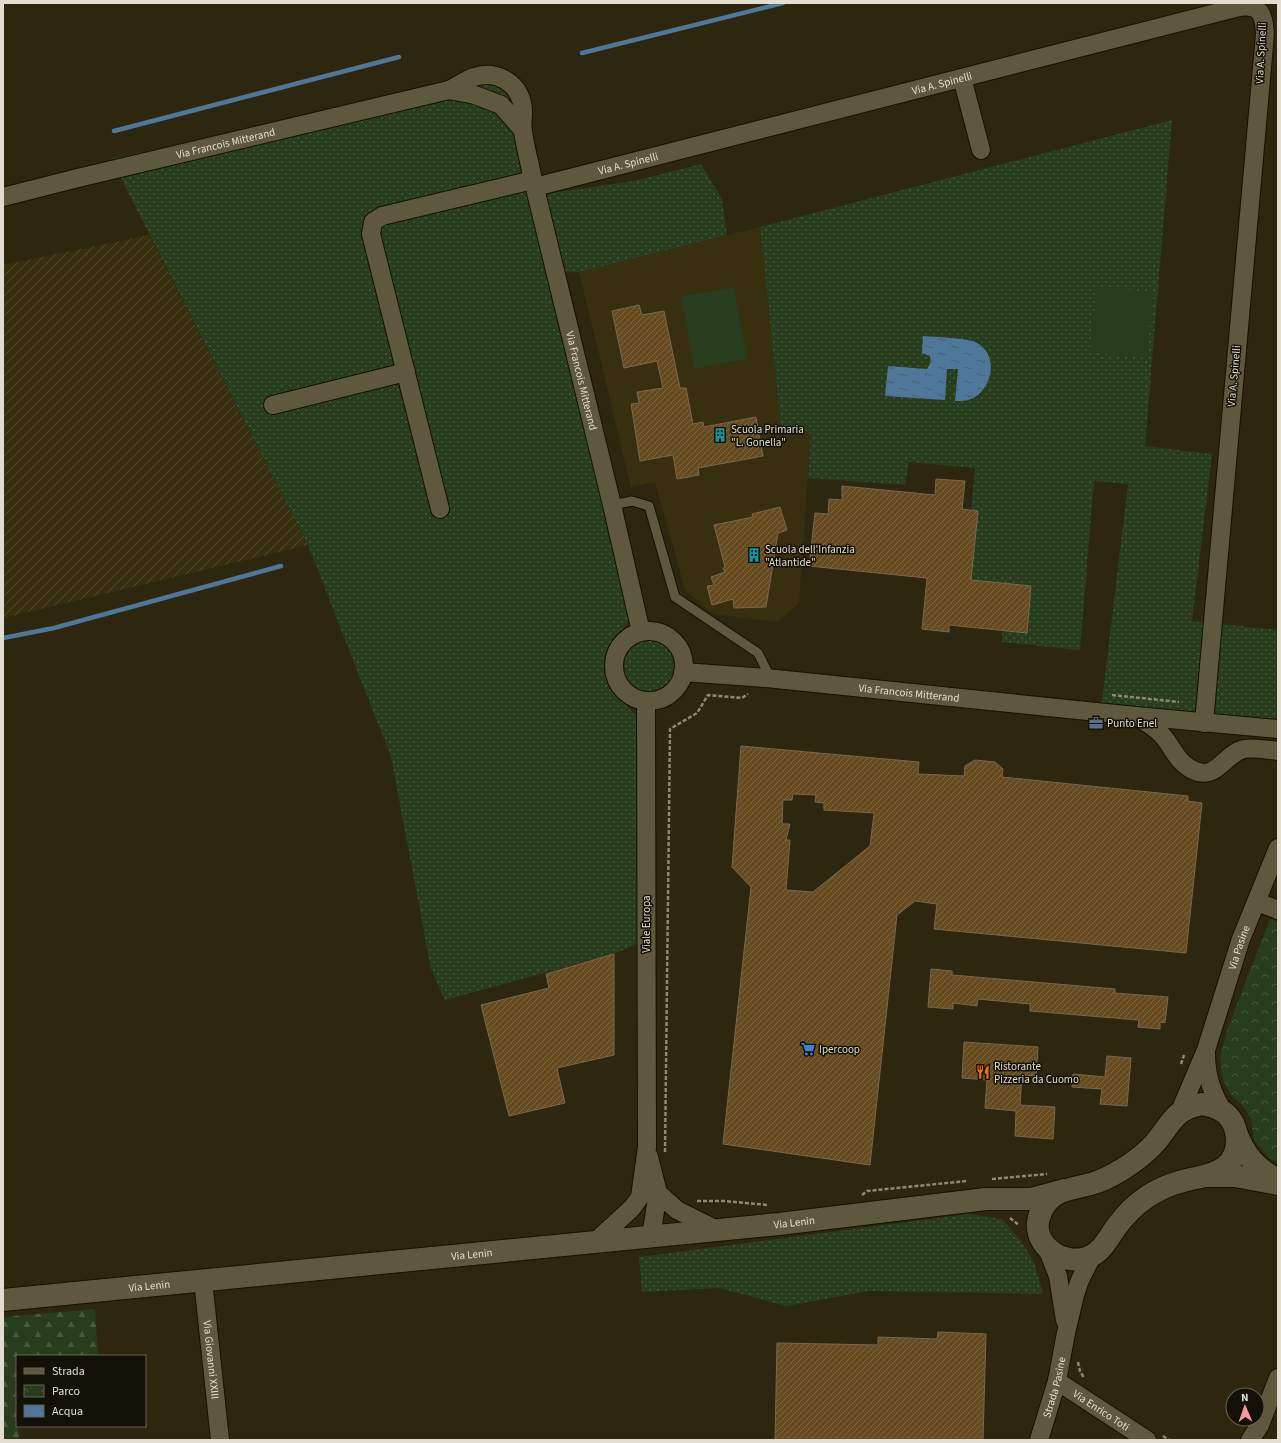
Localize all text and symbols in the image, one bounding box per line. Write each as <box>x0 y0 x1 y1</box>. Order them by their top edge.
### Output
street label: Via A. Spinelli <box>1252 22 1270 84</box>
street label: Via A. Spinelli <box>910 68 974 98</box>
street label: Via Francois Mitterand <box>175 124 277 162</box>
street label: Via A. Spinelli <box>596 148 660 178</box>
street label: Via Francois Mitterand <box>563 330 601 432</box>
street label: Via A. Spinelli <box>1224 345 1244 407</box>
place label: Scuola Primaria "L. Gonella" <box>731 422 804 450</box>
building icon: Scuola Primaria "L. Gonella" <box>712 427 728 443</box>
place label: Scuola dell'Infanzia "Atlantide" <box>765 542 855 570</box>
building icon: Scuola dell'Infanzia "Atlantide" <box>746 547 762 563</box>
street label: Via Francois Mitterand <box>858 680 960 705</box>
office icon: Punto Enel <box>1088 715 1104 731</box>
place label: Punto Enel <box>1107 716 1157 731</box>
street label: Viale Europa <box>639 895 654 953</box>
street label: Via Pasine <box>1224 922 1254 972</box>
supermarket icon: Ipercoop <box>800 1041 816 1057</box>
place label: Ipercoop <box>819 1042 860 1057</box>
place label: Ristorante Pizzeria da Cuomo <box>994 1059 1079 1087</box>
restaurant icon: Ristorante Pizzeria da Cuomo <box>975 1064 991 1080</box>
street label: Via Lenin <box>773 1212 816 1232</box>
street label: Via Lenin <box>450 1245 493 1264</box>
street label: Via Lenin <box>128 1276 171 1295</box>
street label: Via Giovanni XXIII <box>200 1319 223 1400</box>
legend <box>16 1355 146 1427</box>
street label: Strada Pasine <box>1039 1355 1069 1419</box>
text: Strada <box>52 1363 85 1380</box>
text: Parco <box>52 1383 80 1400</box>
street label: Via Enrico Toti <box>1070 1386 1133 1434</box>
north arrow <box>1225 1387 1265 1427</box>
text: N <box>1241 1390 1249 1405</box>
text: Acqua <box>52 1403 83 1420</box>

